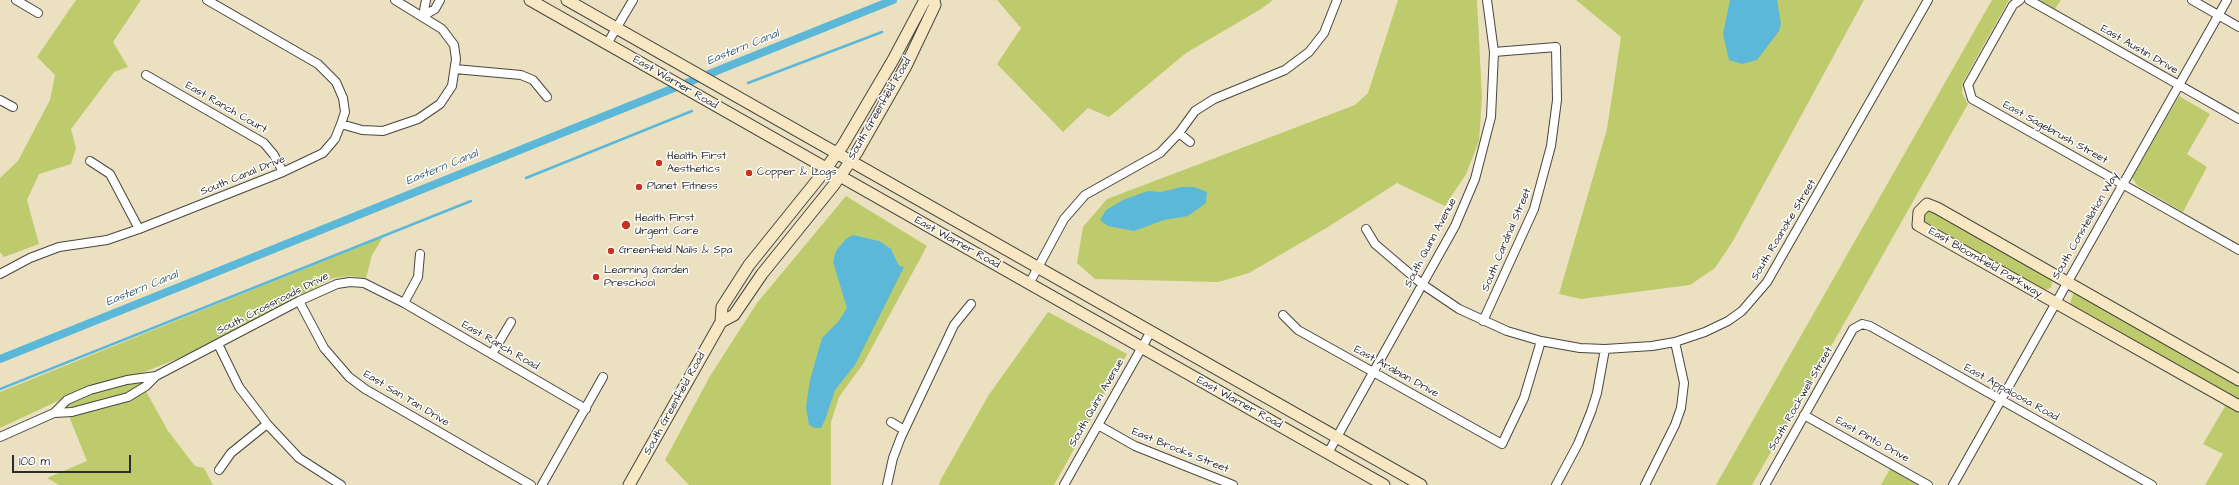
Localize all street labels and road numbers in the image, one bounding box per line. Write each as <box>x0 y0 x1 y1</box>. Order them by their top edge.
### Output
street label: East Austin Drive <box>2098 22 2180 78</box>
street label: East Warner Road <box>630 53 720 113</box>
street label: South Greenfield Road <box>845 56 915 162</box>
street label: East Ranch Court <box>183 79 269 137</box>
street label: East Sagebrush Street <box>2000 99 2110 167</box>
street label: South Canal Drive <box>199 153 287 199</box>
street label: South Constellation Way <box>2050 170 2122 282</box>
street label: South Roanoke Street <box>1749 177 1819 283</box>
street label: South Cardinal Street <box>1479 186 1535 294</box>
street label: South Quinn Avenue <box>1402 196 1460 290</box>
street label: East Warner Road <box>912 214 1002 272</box>
street label: East Bloomfield Parkway <box>1926 225 2044 301</box>
street label: South Crossroads Drive <box>215 270 331 338</box>
street label: East Ranch Road <box>459 318 541 374</box>
street label: East Arabian Drive <box>1351 343 1441 401</box>
street label: South Rockwell Street <box>1766 345 1836 453</box>
street label: South Greenfield Road <box>641 350 709 458</box>
street label: South Quinn Avenue <box>1066 357 1128 449</box>
street label: East Appaloosa Road <box>1961 361 2061 425</box>
street label: East San Tan Drive <box>361 368 451 430</box>
street label: East Warner Road <box>1194 374 1284 432</box>
street label: East Pinto Drive <box>1833 414 1911 466</box>
street label: East Brooks Street <box>1130 426 1230 476</box>

